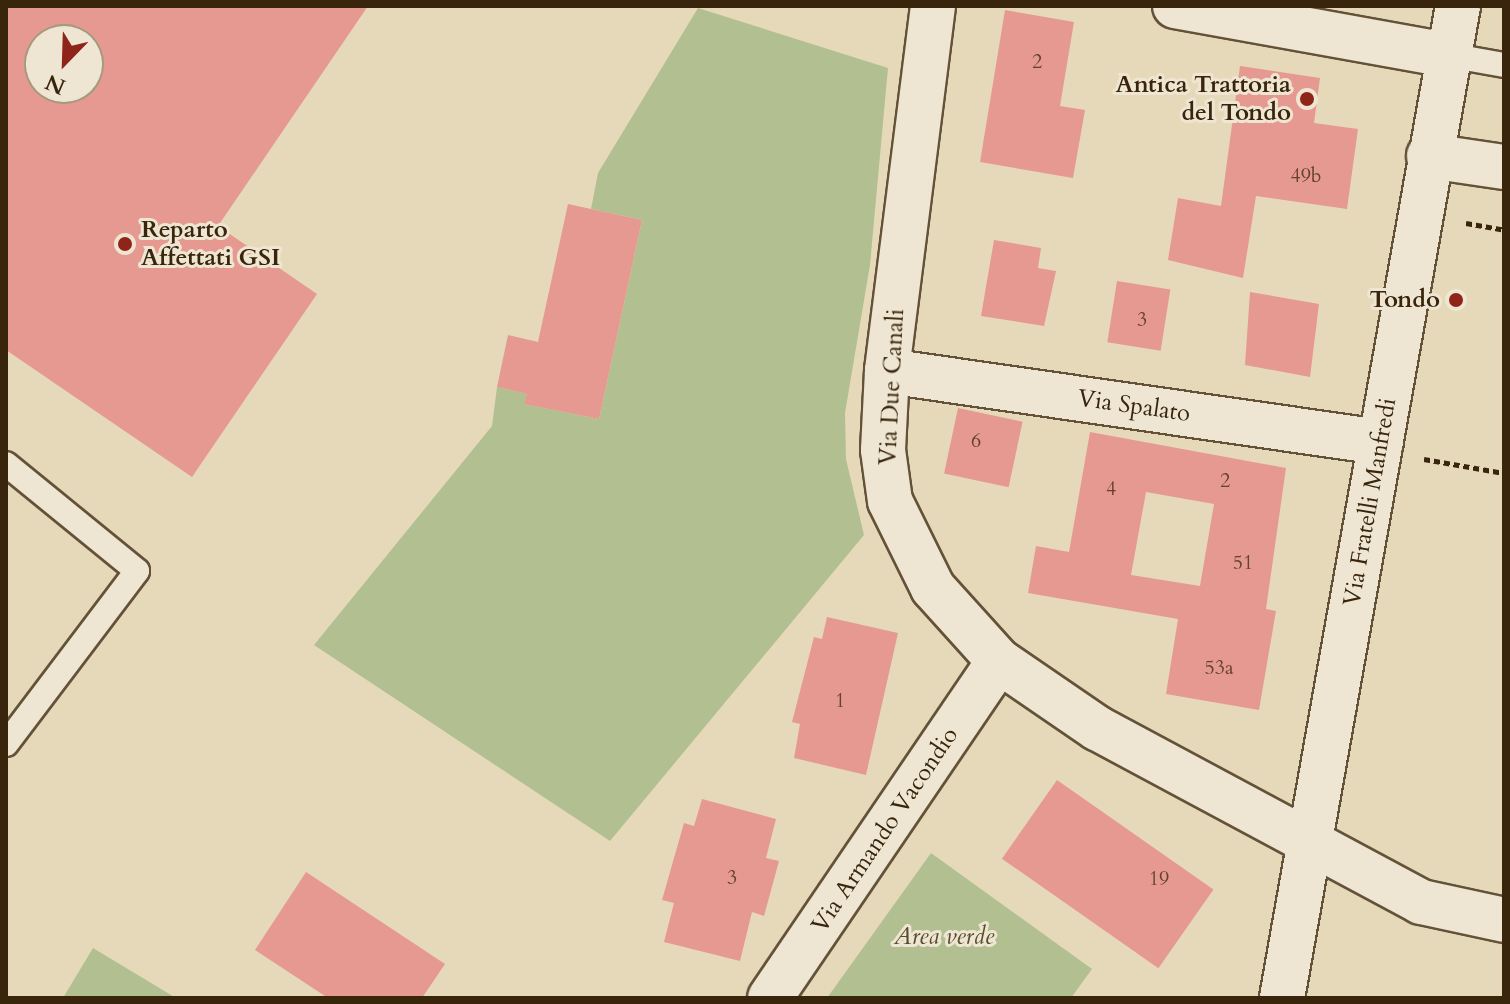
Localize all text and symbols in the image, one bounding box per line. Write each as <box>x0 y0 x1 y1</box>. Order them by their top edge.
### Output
north arrow <box>24 24 104 104</box>
house number: 2 <box>1032 49 1042 73</box>
text: N <box>41 67 70 102</box>
place label: Antica Trattoria del Tondo <box>1115 71 1291 127</box>
marker: Antica Trattoria del Tondo <box>1298 90 1316 108</box>
house number: 49b <box>1290 163 1322 187</box>
place label: Reparto Affettati GSI <box>141 216 280 272</box>
marker: Reparto Affettati GSI <box>116 235 134 253</box>
place label: Tondo <box>1369 286 1440 314</box>
marker: Tondo <box>1447 291 1465 309</box>
house number: 3 <box>1137 307 1147 331</box>
street label: Via Due Canali <box>874 308 910 466</box>
street label: Via Spalato <box>1076 384 1192 428</box>
street label: Via Fratelli Manfredi <box>1337 396 1403 608</box>
house number: 6 <box>971 428 981 452</box>
house number: 2 <box>1220 468 1230 492</box>
house number: 4 <box>1106 476 1116 500</box>
house number: 51 <box>1233 550 1253 574</box>
house number: 53a <box>1204 655 1234 679</box>
house number: 1 <box>835 688 845 712</box>
street label: Via Armando Vacondio <box>806 722 964 938</box>
house number: 3 <box>727 865 737 889</box>
house number: 19 <box>1149 866 1169 890</box>
park label: Area verde <box>894 923 994 951</box>

